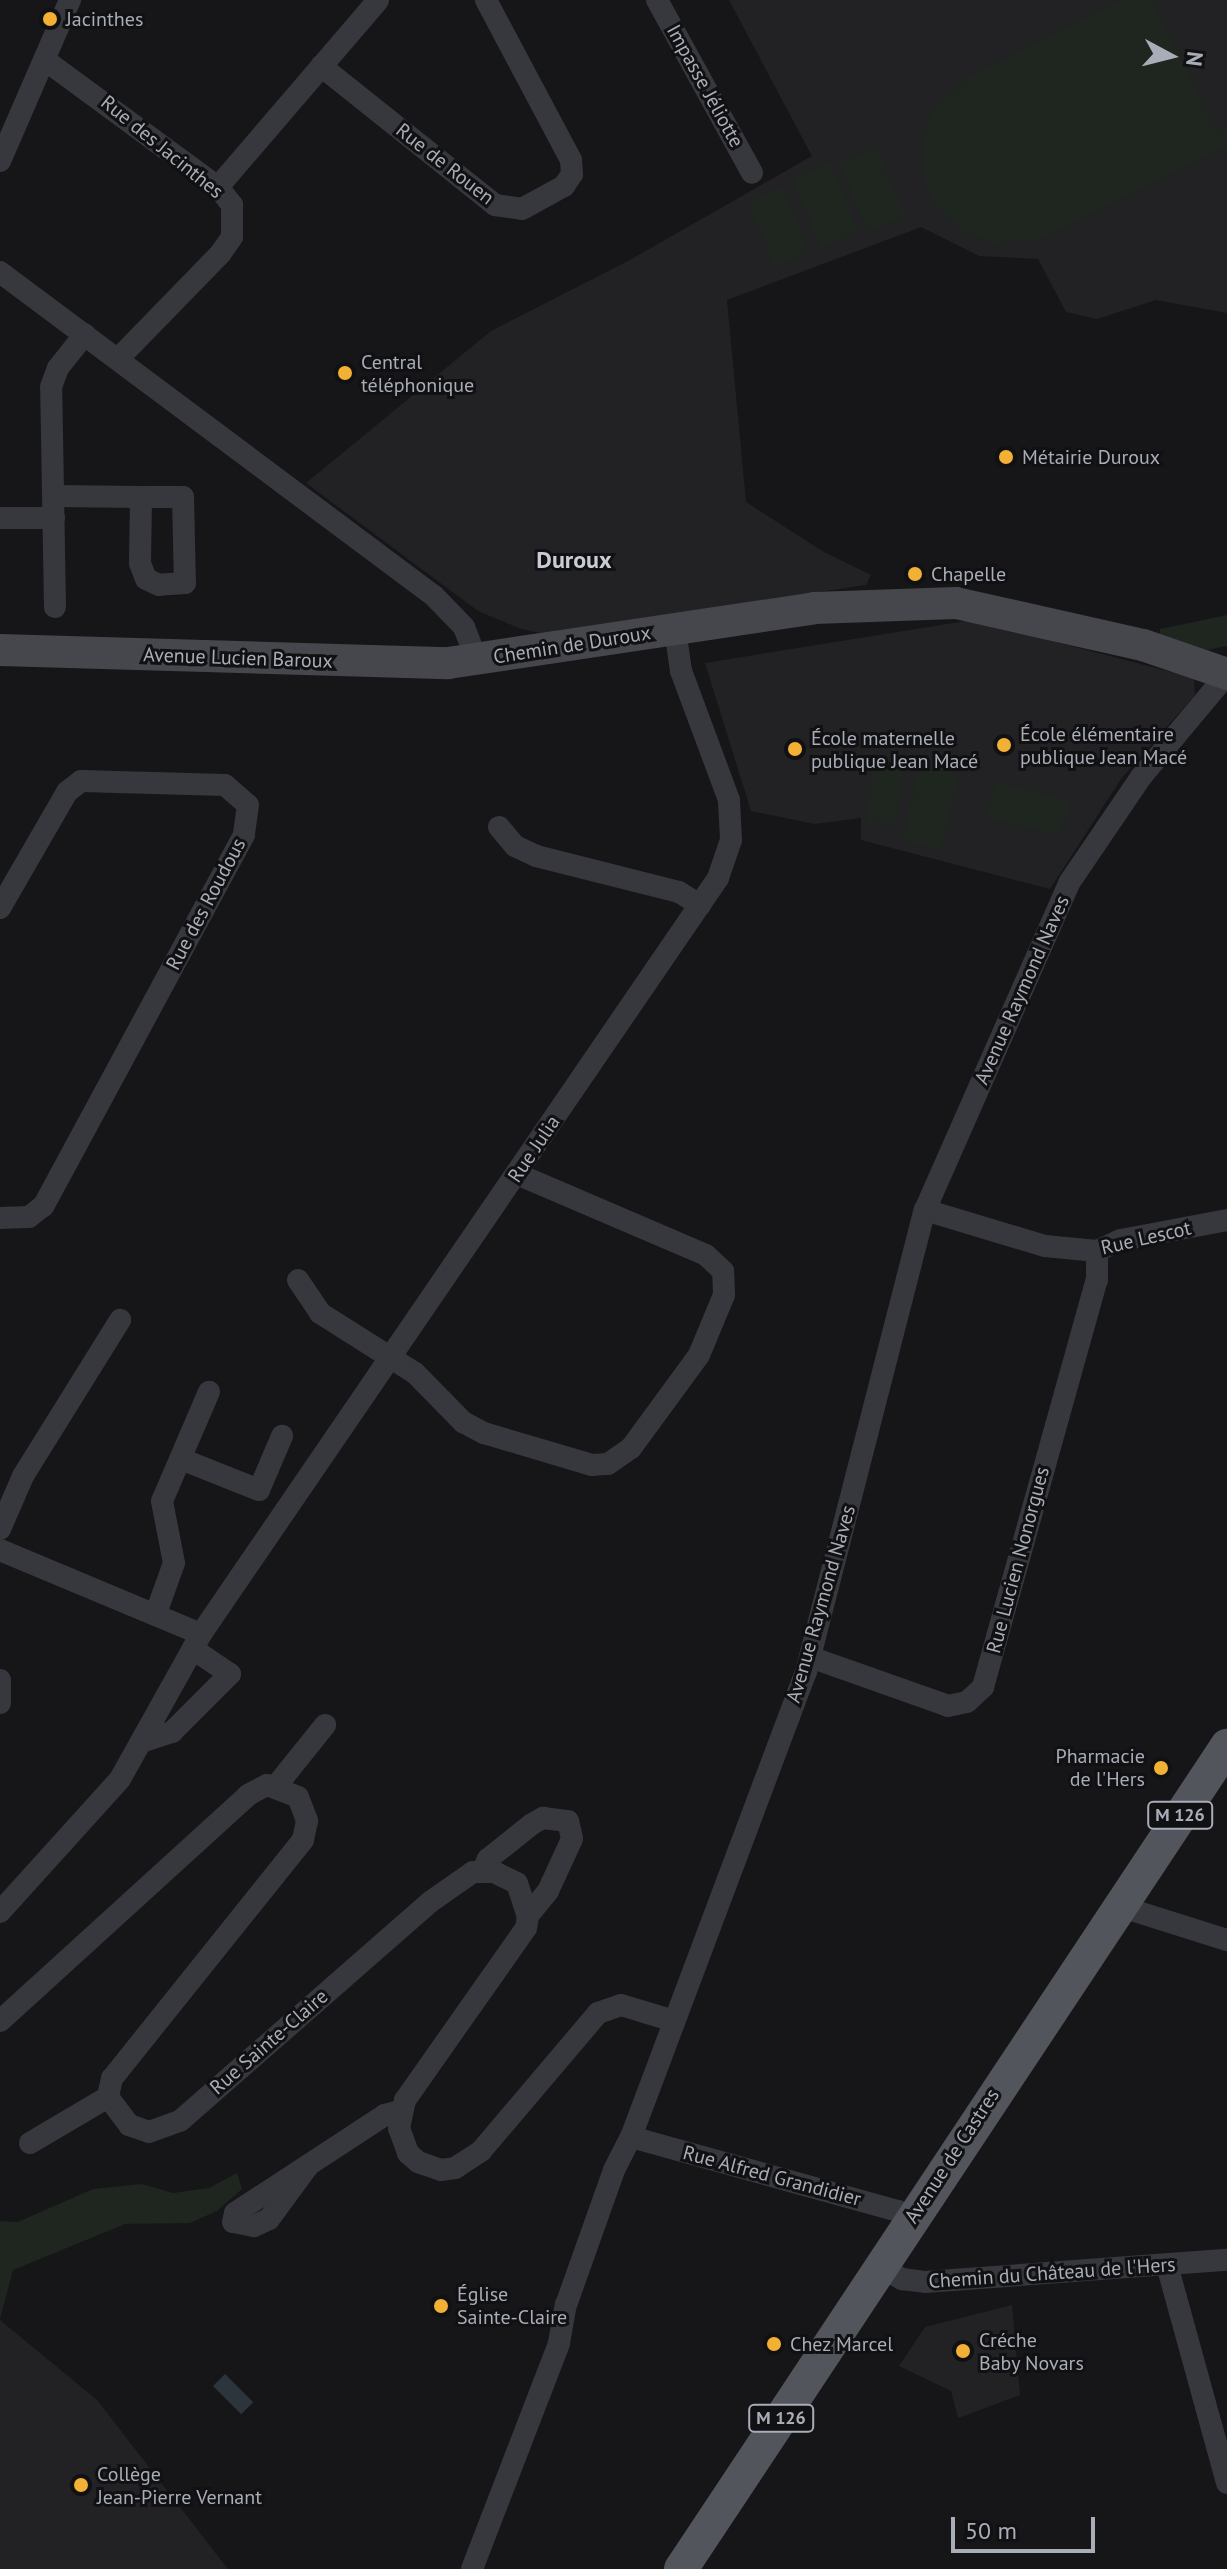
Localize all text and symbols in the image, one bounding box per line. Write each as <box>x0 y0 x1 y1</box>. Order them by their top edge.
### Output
place label: Jacinthes <box>66 7 143 31</box>
marker: Jacinthes <box>41 10 59 28</box>
north arrow <box>1131 16 1211 96</box>
street label: Impasse Jéliotte <box>661 20 749 152</box>
text: N <box>1180 50 1210 68</box>
street label: Rue des Jacinthes <box>96 90 228 204</box>
street label: Rue de Rouen <box>391 118 499 210</box>
place label: Central téléphonique <box>361 350 474 397</box>
marker: Central téléphonique <box>336 364 354 382</box>
place label: Métairie Duroux <box>1022 445 1160 469</box>
marker: Métairie Duroux <box>997 448 1015 466</box>
district label: Duroux <box>536 546 612 574</box>
place label: Chapelle <box>931 562 1006 586</box>
marker: Chapelle <box>906 565 924 583</box>
street label: Chemin de Duroux <box>492 621 652 669</box>
street label: Avenue Lucien Baroux <box>143 643 333 673</box>
place label: École élémentaire publique Jean Macé <box>1020 722 1187 769</box>
place label: École maternelle publique Jean Macé <box>811 726 978 773</box>
marker: École élémentaire publique Jean Macé <box>995 736 1013 754</box>
marker: École maternelle publique Jean Macé <box>786 740 804 758</box>
street label: Rue des Roudous <box>161 834 251 974</box>
street label: Avenue Raymond Naves <box>970 892 1074 1088</box>
street label: Rue Julia <box>503 1111 565 1187</box>
street label: Rue Lescot <box>1099 1216 1193 1260</box>
street label: Rue Lucien Nonorgues <box>982 1464 1054 1656</box>
street label: Avenue Raymond Naves <box>781 1503 861 1705</box>
place label: Pharmacie de l'Hers <box>1055 1744 1145 1791</box>
marker: Pharmacie de l'Hers <box>1152 1759 1170 1777</box>
road number: M 126 <box>1146 1801 1214 1829</box>
street label: Rue Sainte-Claire <box>205 1984 333 2100</box>
street label: Avenue de Castres <box>900 2084 1004 2228</box>
street label: Rue Alfred Grandidier <box>680 2141 864 2211</box>
street label: Chemin du Château de l'Hers <box>928 2252 1176 2294</box>
place label: Église Sainte-Claire <box>457 2282 567 2329</box>
marker: Église Sainte-Claire <box>432 2297 450 2315</box>
place label: Créche Baby Novars <box>979 2328 1085 2375</box>
place label: Chez Marcel <box>790 2332 894 2356</box>
marker: Chez Marcel <box>765 2335 783 2353</box>
marker: Créche Baby Novars <box>954 2342 972 2360</box>
road number: M 126 <box>747 2404 815 2432</box>
place label: Collège Jean-Pierre Vernant <box>97 2462 263 2509</box>
marker: Collège Jean-Pierre Vernant <box>72 2476 90 2494</box>
scale bar <box>955 2501 1099 2551</box>
text: 50 m <box>965 2515 1017 2546</box>

